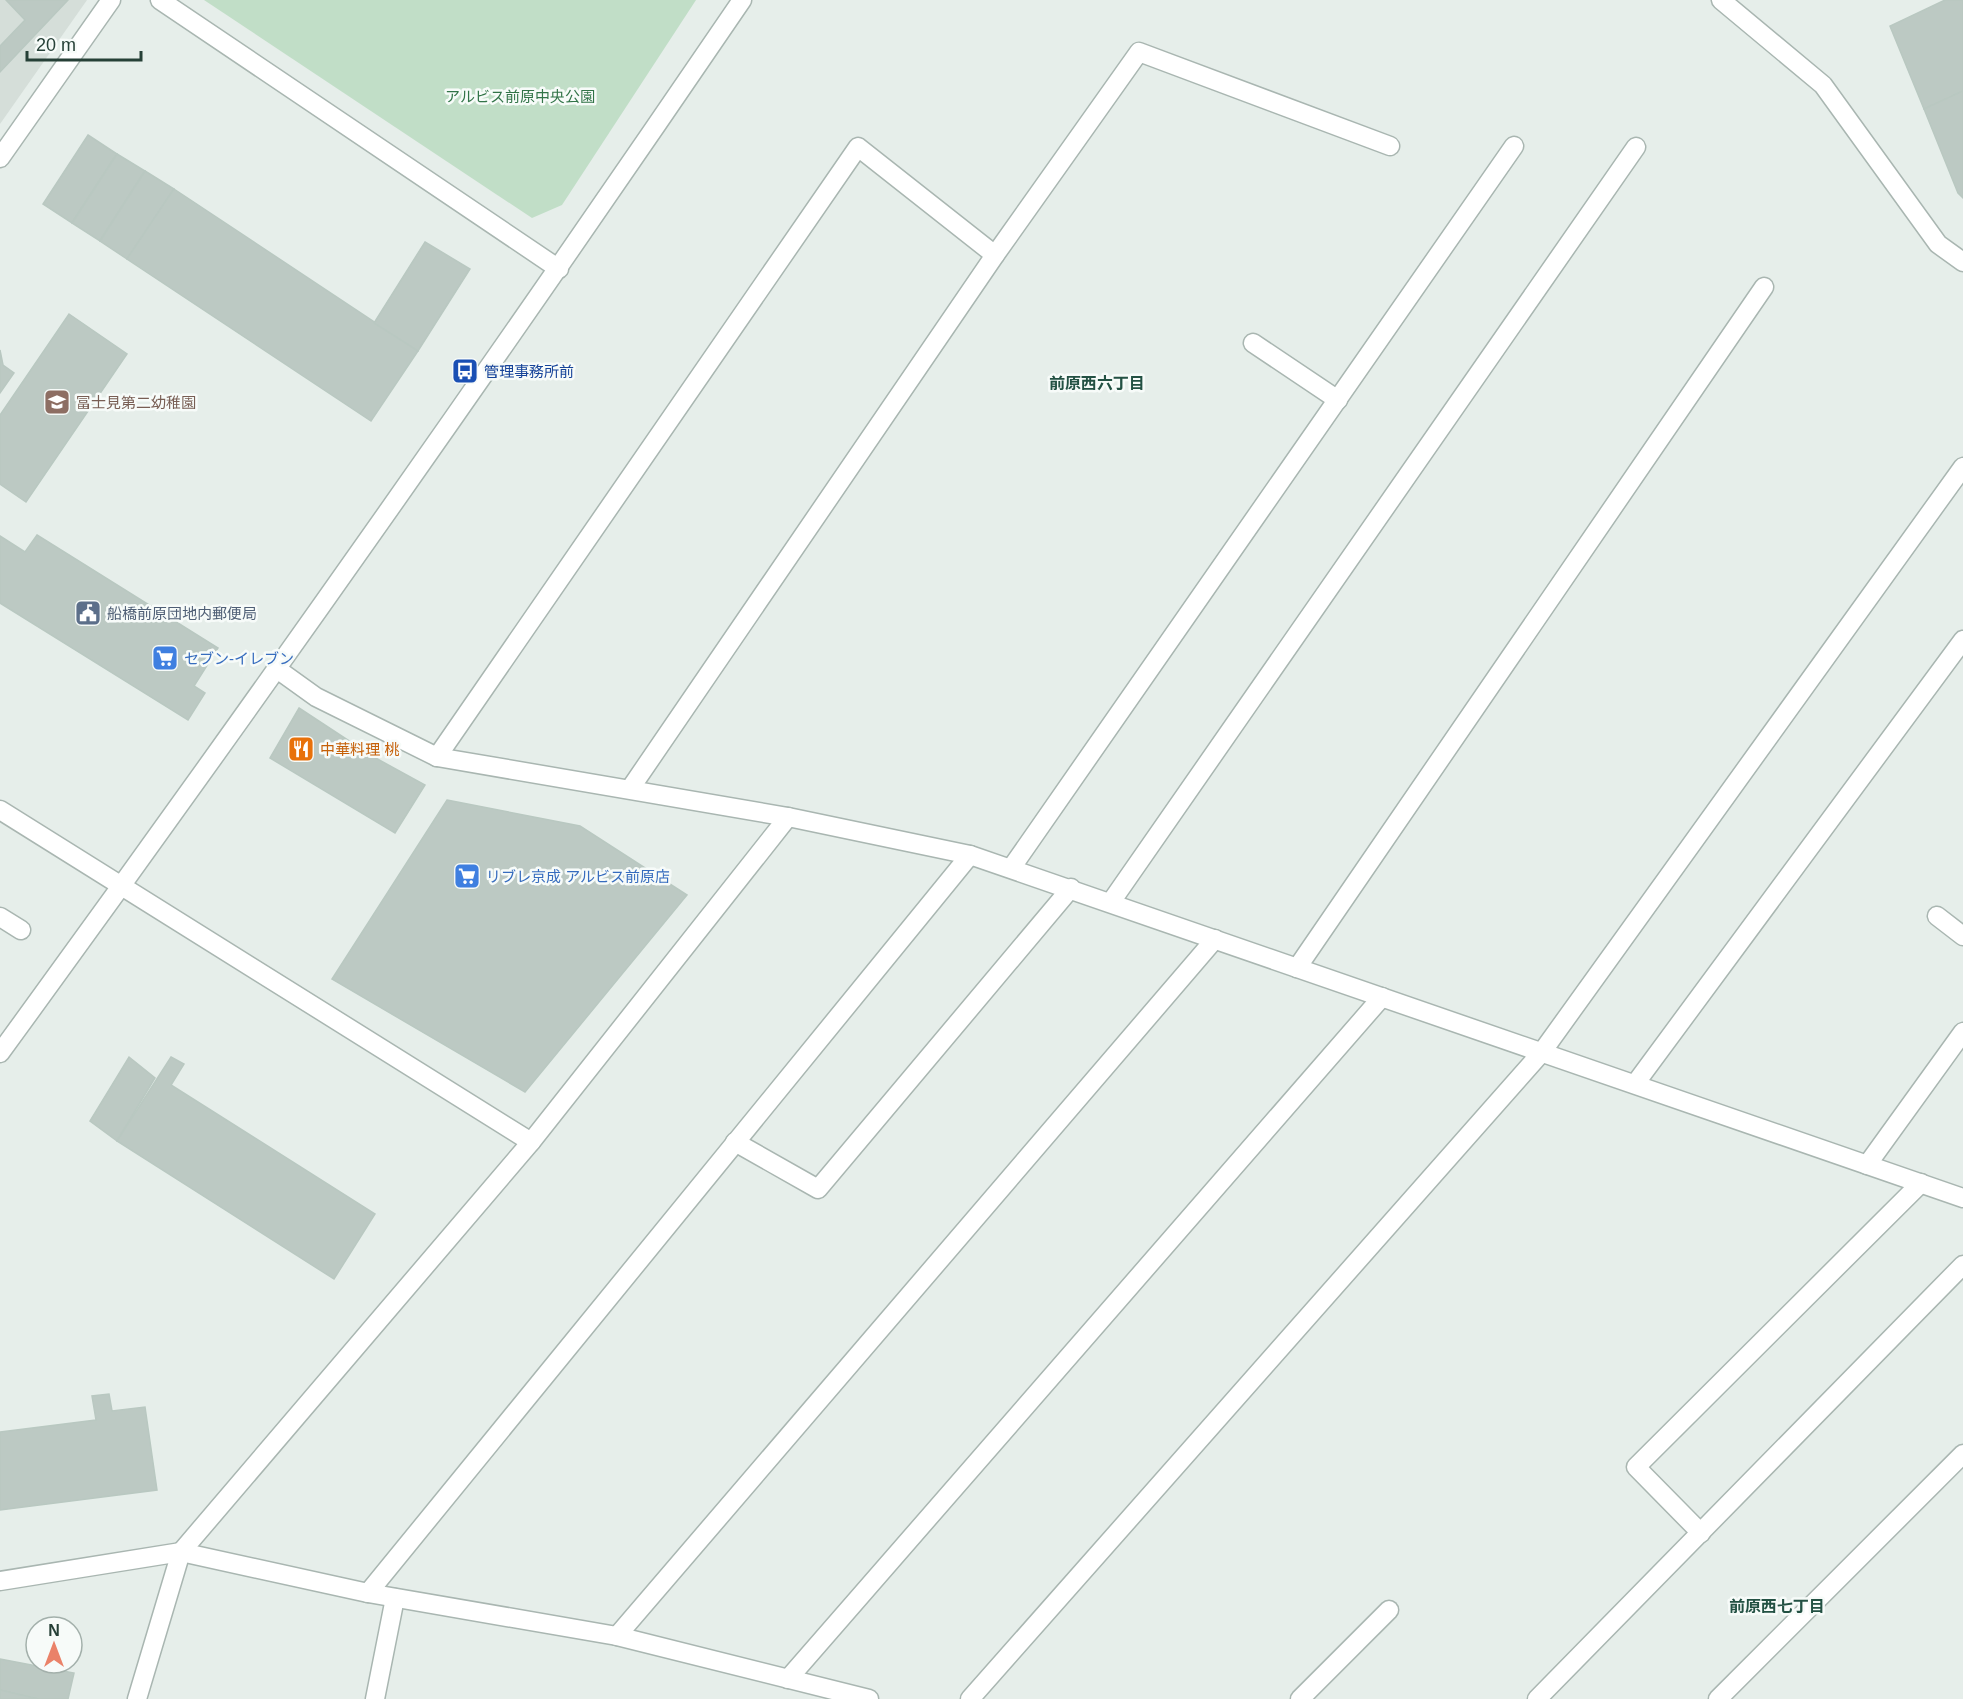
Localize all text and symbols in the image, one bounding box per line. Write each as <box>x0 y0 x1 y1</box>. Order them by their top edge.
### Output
scale bar <box>27 24 141 62</box>
text: 20 m <box>36 35 76 55</box>
park label: アルビス前原中央公園 <box>445 88 595 105</box>
bus stop icon: 管理事務所前 <box>450 356 480 386</box>
place label: 管理事務所前 <box>484 363 574 380</box>
district label: 前原西六丁目 <box>1049 375 1145 392</box>
school or university icon: 冨士見第二幼稚園 <box>42 387 72 417</box>
place label: 冨士見第二幼稚園 <box>76 394 196 411</box>
public building icon: 船橋前原団地内郵便局 <box>73 598 103 628</box>
place label: 船橋前原団地内郵便局 <box>107 605 257 622</box>
supermarket icon: セブン-イレブン <box>150 643 180 673</box>
place label: セブン-イレブン <box>184 650 294 667</box>
restaurant icon: 中華料理 桃 <box>286 734 316 764</box>
place label: 中華料理 桃 <box>320 741 399 758</box>
supermarket icon: リブレ京成 アルビス前原店 <box>452 861 482 891</box>
place label: リブレ京成 アルビス前原店 <box>486 868 670 885</box>
district label: 前原西七丁目 <box>1729 1598 1825 1615</box>
north arrow <box>24 1615 84 1675</box>
text: N <box>48 1622 60 1639</box>

